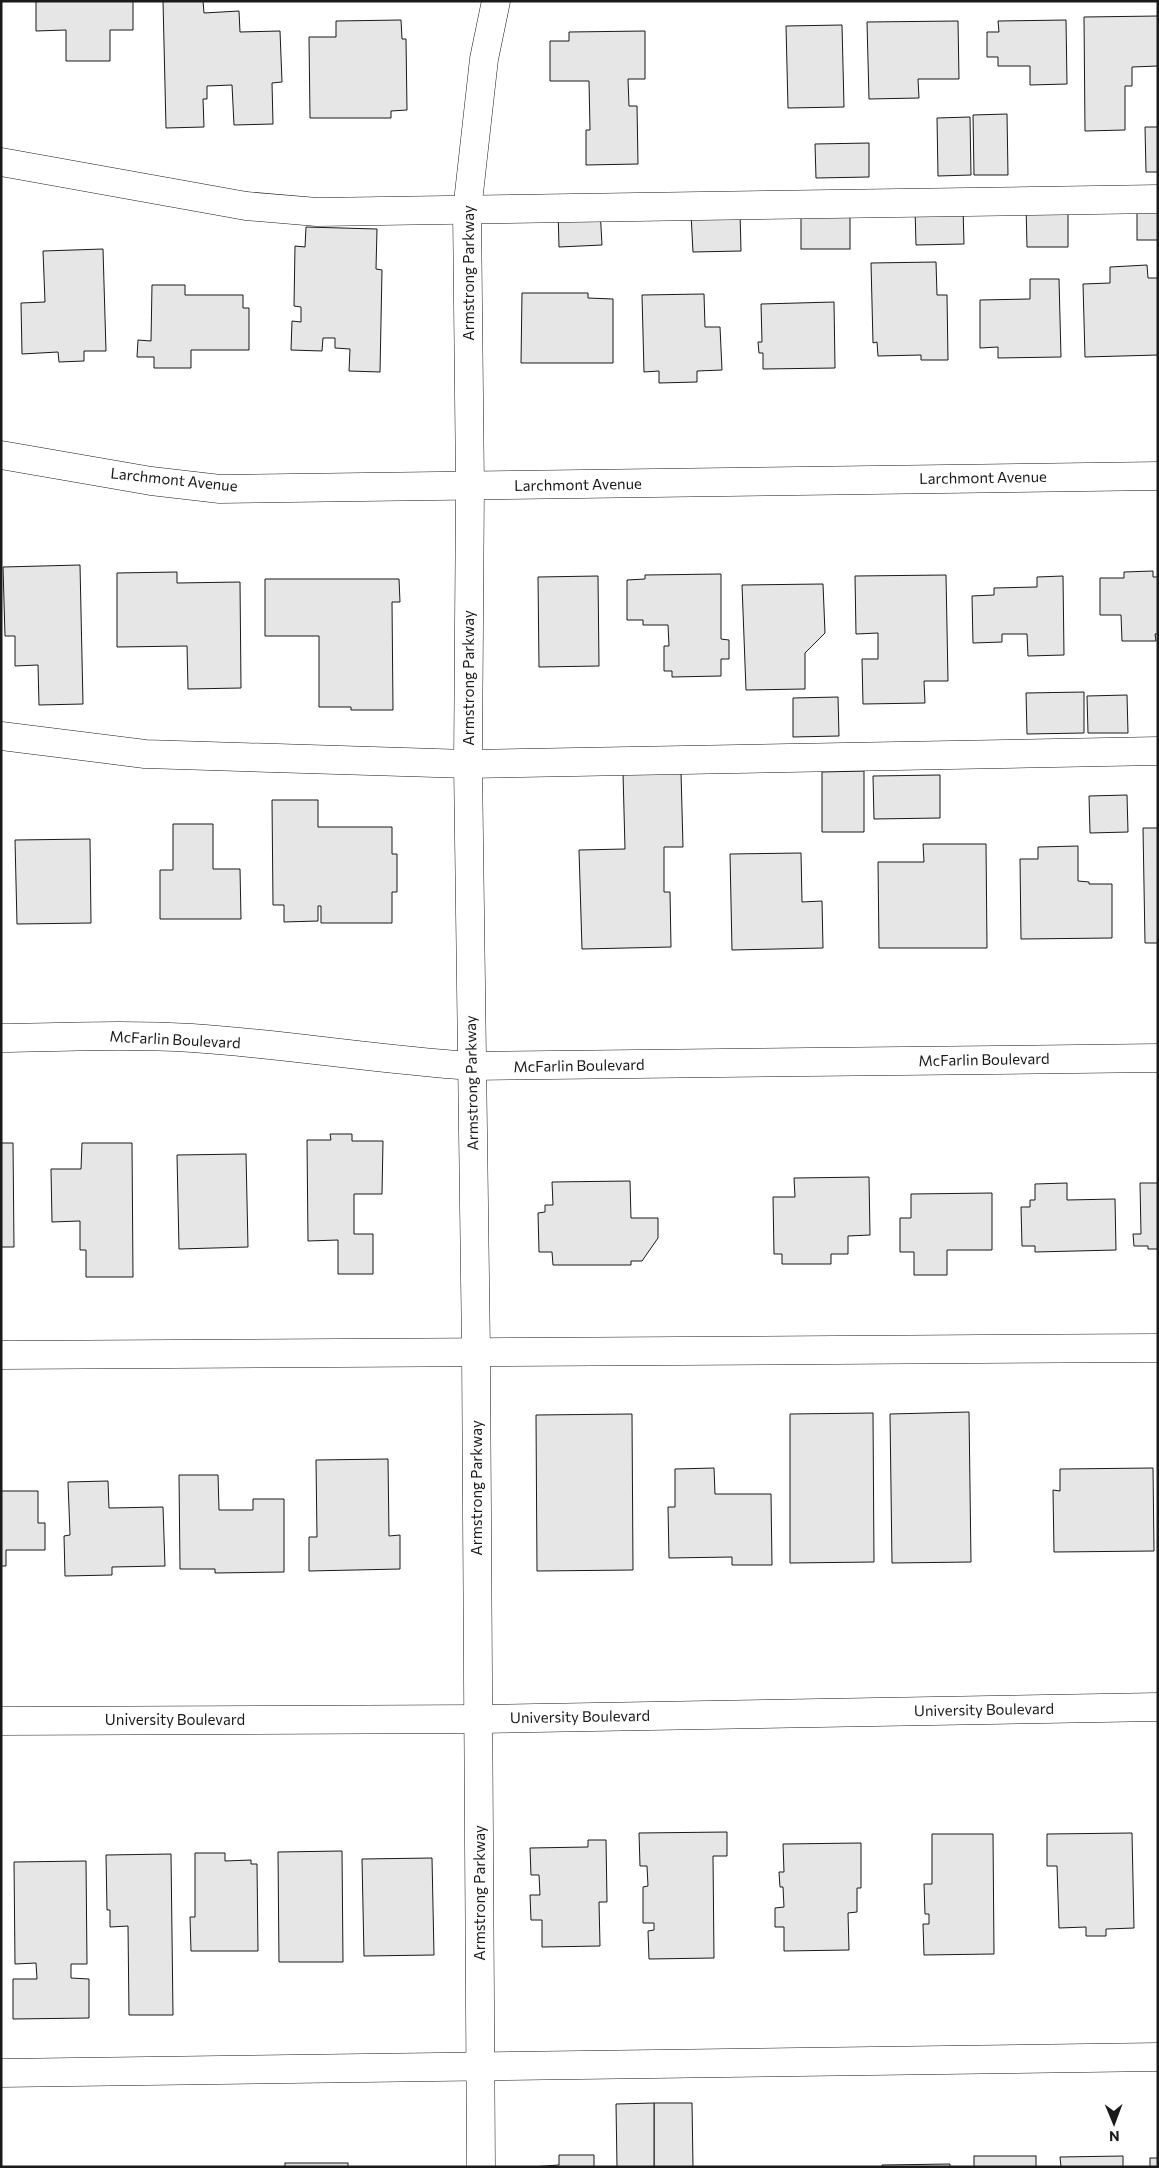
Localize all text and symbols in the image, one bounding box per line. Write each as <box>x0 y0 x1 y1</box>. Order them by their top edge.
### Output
street label: Armstrong Parkway <box>459 205 477 341</box>
street label: Larchmont Avenue <box>110 463 239 495</box>
street label: Larchmont Avenue <box>919 467 1047 487</box>
street label: Larchmont Avenue <box>514 474 642 494</box>
street label: Armstrong Parkway <box>459 610 477 746</box>
street label: Armstrong Parkway <box>461 1015 481 1151</box>
street label: McFarlin Boulevard <box>109 1027 241 1051</box>
street label: McFarlin Boulevard <box>918 1049 1050 1069</box>
street label: McFarlin Boulevard <box>513 1055 645 1075</box>
street label: Armstrong Parkway <box>467 1420 485 1556</box>
street label: University Boulevard <box>914 1699 1054 1719</box>
street label: University Boulevard <box>510 1706 650 1726</box>
street label: University Boulevard <box>105 1710 245 1728</box>
street label: Armstrong Parkway <box>470 1825 488 1961</box>
north arrow <box>1089 2098 1139 2148</box>
text: N <box>1109 2128 1120 2145</box>

